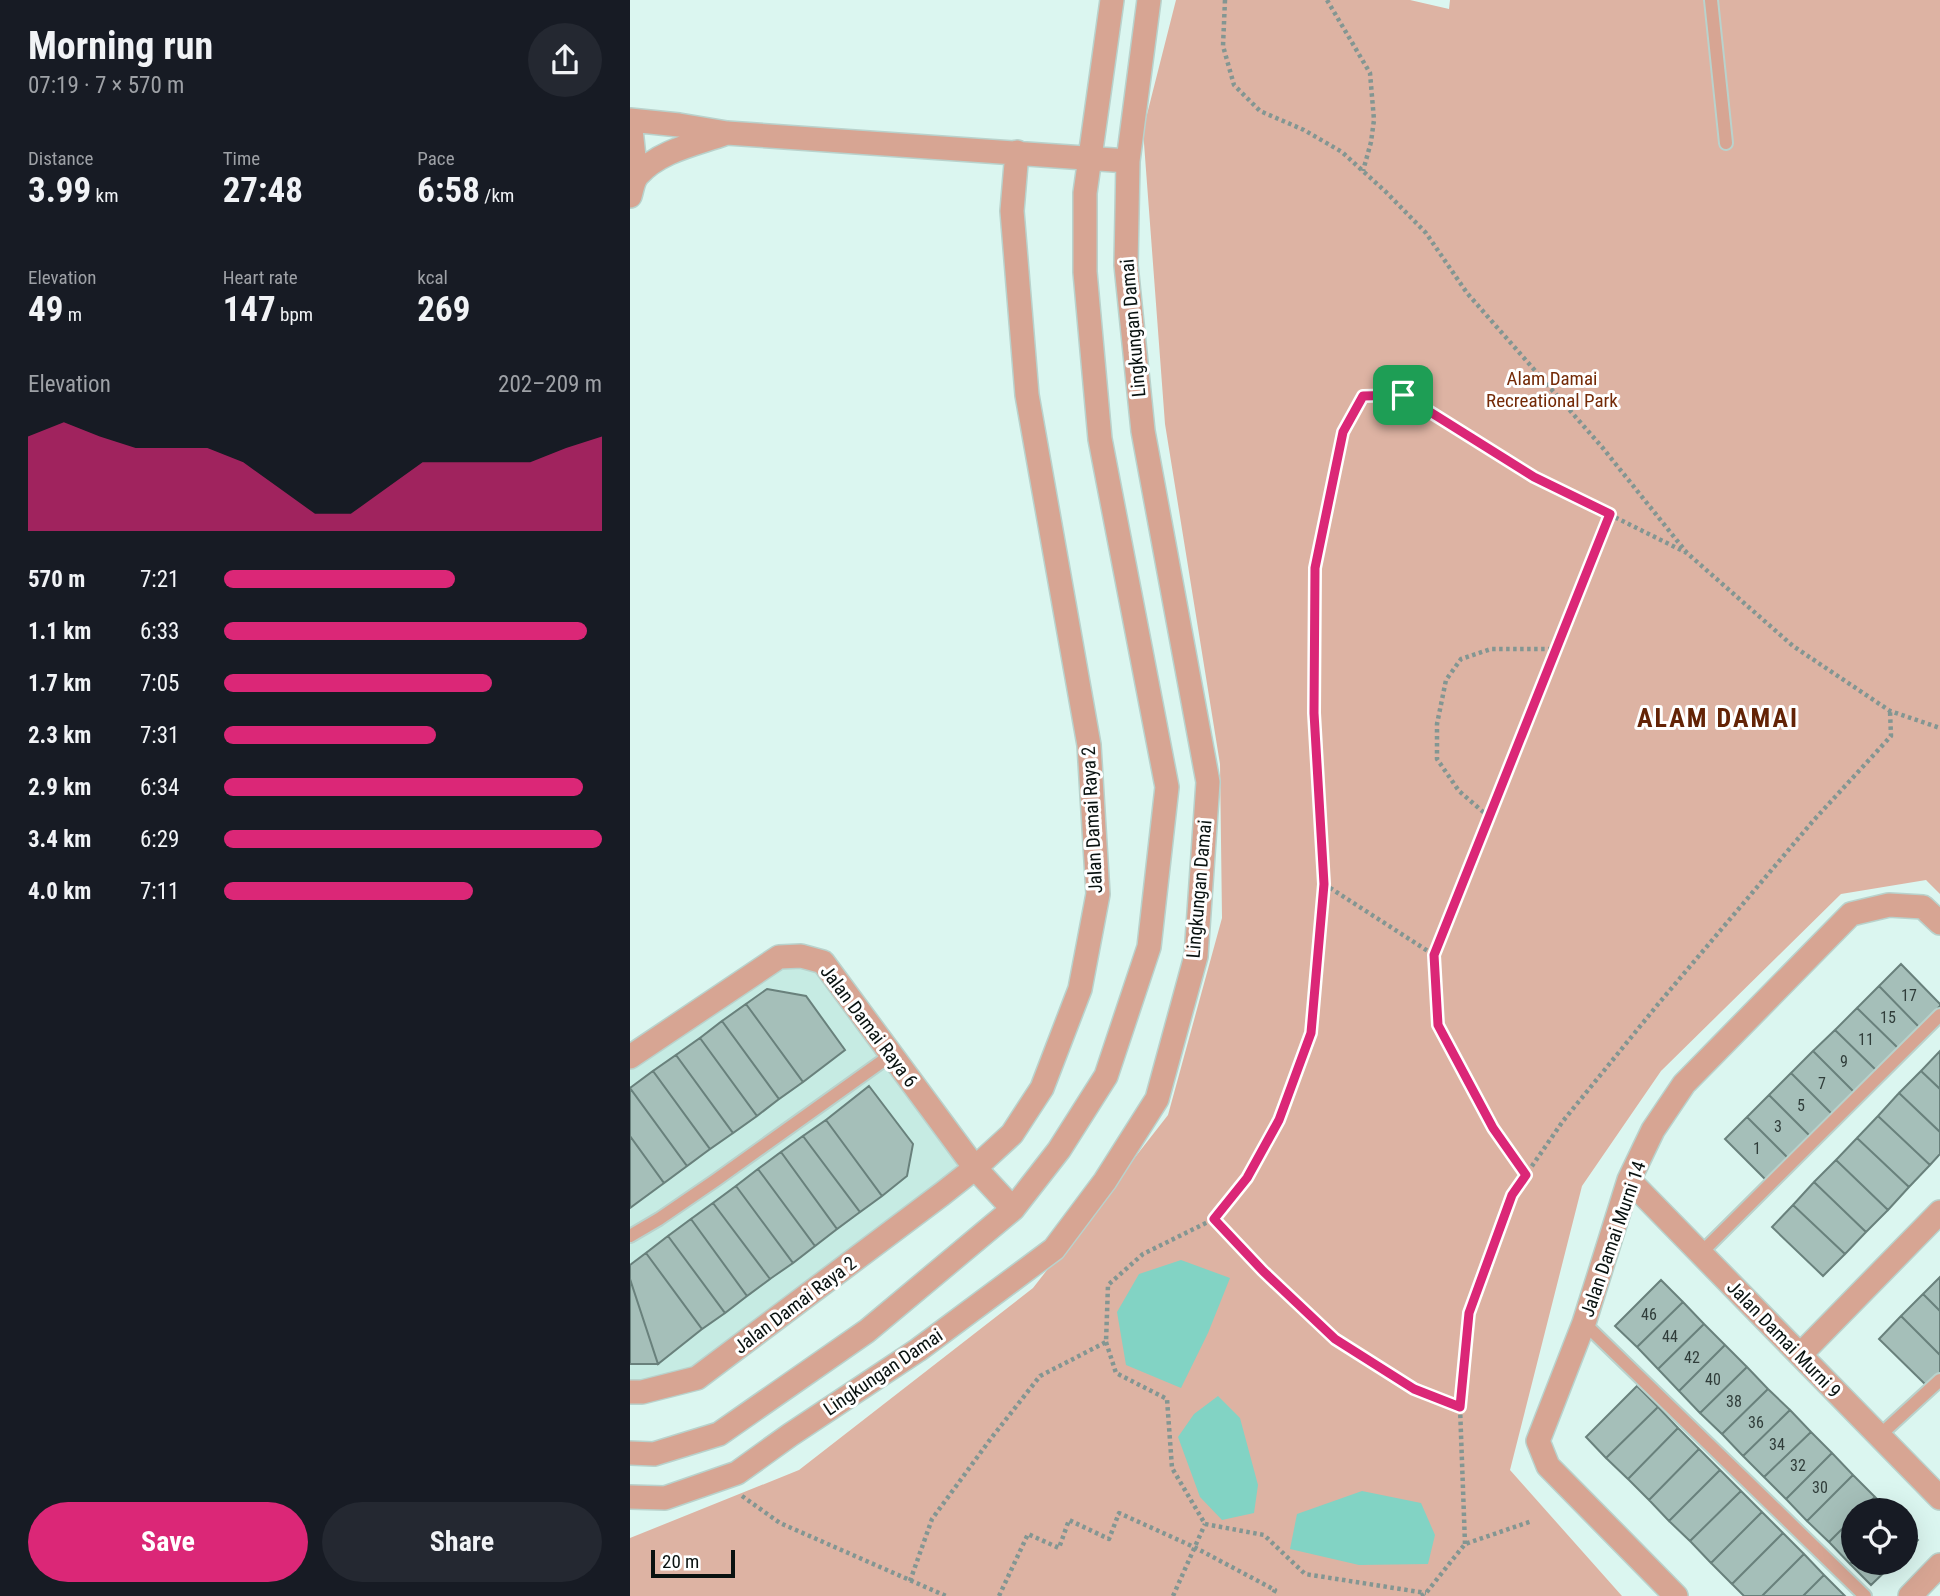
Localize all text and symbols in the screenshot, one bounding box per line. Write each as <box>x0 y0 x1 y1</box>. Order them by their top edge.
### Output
button: share <box>528 23 602 97</box>
text: Morning run <box>28 24 213 68</box>
text: 07:19 · 7 × 570 m <box>28 72 184 99</box>
text: Distance <box>28 147 93 170</box>
text: Time <box>223 147 260 170</box>
text: Pace <box>417 147 455 170</box>
text: 3.99 <box>28 170 91 211</box>
text: 27:48 <box>223 170 303 211</box>
text: 6:58 <box>417 170 480 211</box>
text: km <box>91 184 118 207</box>
text: /km <box>480 184 514 207</box>
street label: Lingkungan Damai <box>1116 258 1150 398</box>
text: Elevation <box>28 266 96 289</box>
text: Heart rate <box>223 266 298 289</box>
text: kcal <box>417 266 448 289</box>
text: 49 <box>28 289 63 330</box>
text: 147 <box>223 289 276 330</box>
text: 269 <box>417 289 470 330</box>
text: m <box>63 303 82 326</box>
text: bpm <box>276 303 313 326</box>
pin <box>1373 365 1433 425</box>
park label: Alam Damai Recreational Park <box>1486 367 1618 412</box>
text: Elevation <box>28 371 111 398</box>
text: 202–209 m <box>498 371 602 398</box>
icon: arrive <box>1384 376 1422 414</box>
text: 570 m <box>28 566 85 593</box>
text: 7:21 <box>140 566 179 593</box>
text: 1.1 km <box>28 618 91 645</box>
text: 6:33 <box>140 618 179 645</box>
text: 1.7 km <box>28 670 91 697</box>
text: 7:05 <box>140 670 179 697</box>
district label: ALAM DAMAI <box>1637 703 1799 733</box>
text: 2.3 km <box>28 722 91 749</box>
text: 7:31 <box>140 722 179 749</box>
street label: Jalan Damai Raya 2 <box>1077 746 1107 894</box>
text: 2.9 km <box>28 774 91 801</box>
text: 6:34 <box>140 774 179 801</box>
street label: Lingkungan Damai <box>1182 819 1216 959</box>
text: 3.4 km <box>28 826 91 853</box>
text: 6:29 <box>140 826 179 853</box>
text: 4.0 km <box>28 878 91 905</box>
text: 7:11 <box>140 878 179 905</box>
street label: Jalan Damai Raya 6 <box>816 960 922 1092</box>
house number: 17 <box>1901 986 1917 1005</box>
house number: 15 <box>1880 1008 1896 1027</box>
house number: 11 <box>1858 1030 1874 1049</box>
house number: 9 <box>1840 1052 1848 1071</box>
house number: 7 <box>1818 1074 1826 1093</box>
house number: 5 <box>1797 1096 1805 1115</box>
house number: 3 <box>1774 1117 1782 1136</box>
house number: 1 <box>1753 1139 1761 1158</box>
street label: Jalan Damai Murni 14 <box>1576 1158 1650 1320</box>
street label: Jalan Damai Raya 2 <box>729 1252 861 1358</box>
street label: Jalan Damai Murni 9 <box>1722 1276 1846 1402</box>
house number: 46 <box>1641 1305 1657 1324</box>
street label: Lingkungan Damai <box>819 1324 947 1420</box>
house number: 44 <box>1662 1327 1678 1346</box>
house number: 42 <box>1684 1348 1700 1367</box>
house number: 40 <box>1705 1370 1721 1389</box>
house number: 38 <box>1726 1392 1742 1411</box>
house number: 36 <box>1748 1413 1764 1432</box>
house number: 34 <box>1769 1435 1785 1454</box>
house number: 32 <box>1790 1456 1806 1475</box>
house number: 30 <box>1812 1478 1828 1497</box>
map controls <box>1841 1498 1918 1575</box>
button: locate <box>1841 1498 1918 1575</box>
button: Save <box>28 1502 308 1582</box>
button: Share <box>322 1502 602 1582</box>
scale bar <box>651 1547 735 1579</box>
text: 20 m <box>662 1550 699 1573</box>

